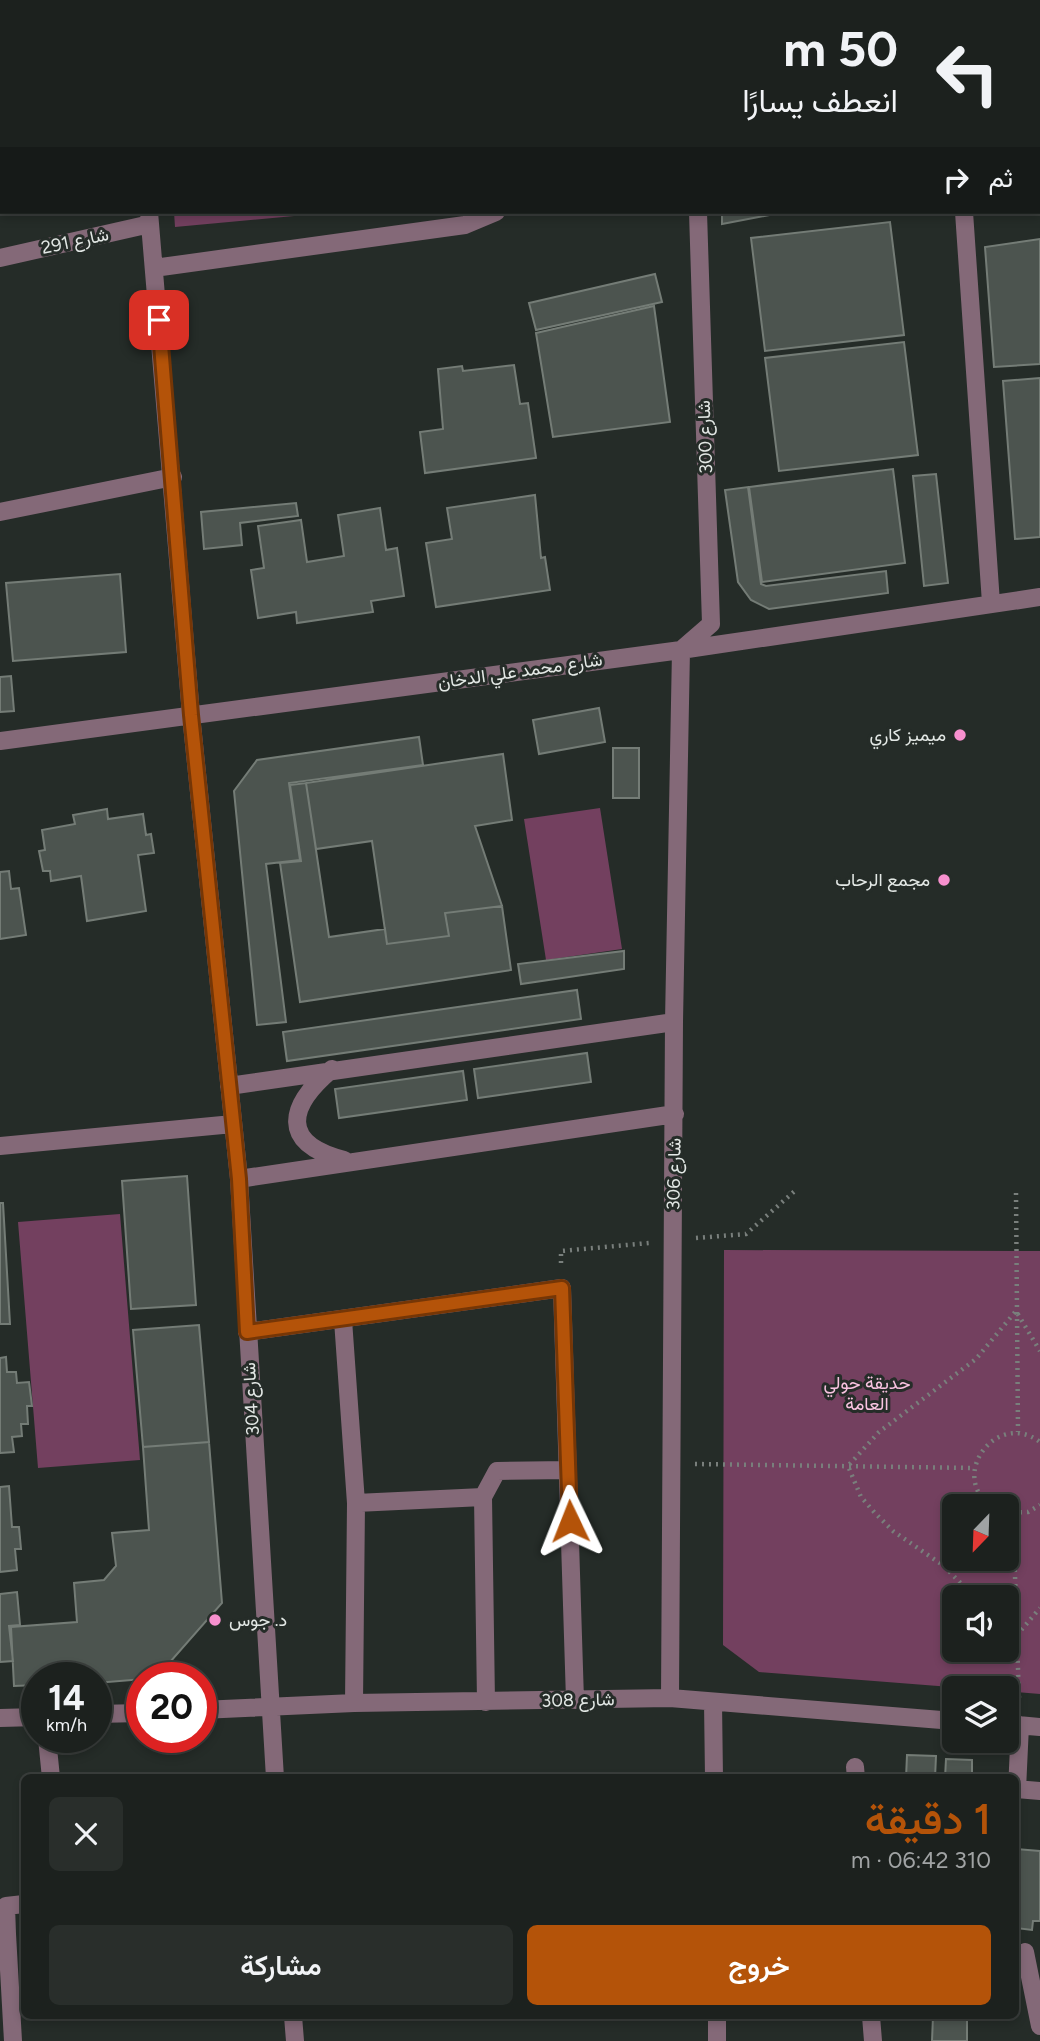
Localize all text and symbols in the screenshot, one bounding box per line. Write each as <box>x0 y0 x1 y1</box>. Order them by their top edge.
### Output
text: 50 m <box>783 19 898 78</box>
icon: left <box>922 28 1013 119</box>
text: انعطف يسارًا <box>742 82 898 120</box>
icon: right <box>937 161 975 199</box>
text: ثم <box>989 162 1013 194</box>
street label: شارع 291 <box>39 223 111 260</box>
pin <box>129 290 189 350</box>
icon: arrive <box>140 301 178 339</box>
street label: شارع 300 <box>693 400 718 474</box>
street label: شارع محمد علي الدخان <box>436 649 604 697</box>
place label: ميميز كاري <box>869 724 946 750</box>
marker: ميميز كاري <box>952 727 968 743</box>
place label: مجمع الرحاب <box>835 869 930 892</box>
marker: مجمع الرحاب <box>936 872 952 888</box>
street label: شارع 306 <box>662 1138 687 1210</box>
street label: شارع 304 <box>238 1362 265 1436</box>
park label: حديقة حولي العامة <box>824 1372 910 1415</box>
position arrow <box>533 1484 607 1558</box>
north arrow <box>942 1494 1018 1572</box>
map controls <box>942 1494 1019 1753</box>
button: sound <box>942 1585 1019 1662</box>
place label: د. جوس <box>229 1609 287 1631</box>
marker: د. جوس <box>207 1612 223 1628</box>
speed limit sign: 20 <box>126 1662 217 1753</box>
button: layers <box>942 1676 1019 1753</box>
text: 14 <box>48 1677 85 1719</box>
street label: شارع 308 <box>541 1688 615 1713</box>
text: km/h <box>46 1714 87 1736</box>
text: 1 دقيقة <box>865 1794 991 1845</box>
button: close <box>49 1797 123 1871</box>
text: 310 m · 06:42 <box>851 1846 991 1874</box>
button: مشاركة <box>49 1925 513 2005</box>
button: خروج <box>527 1925 991 2005</box>

